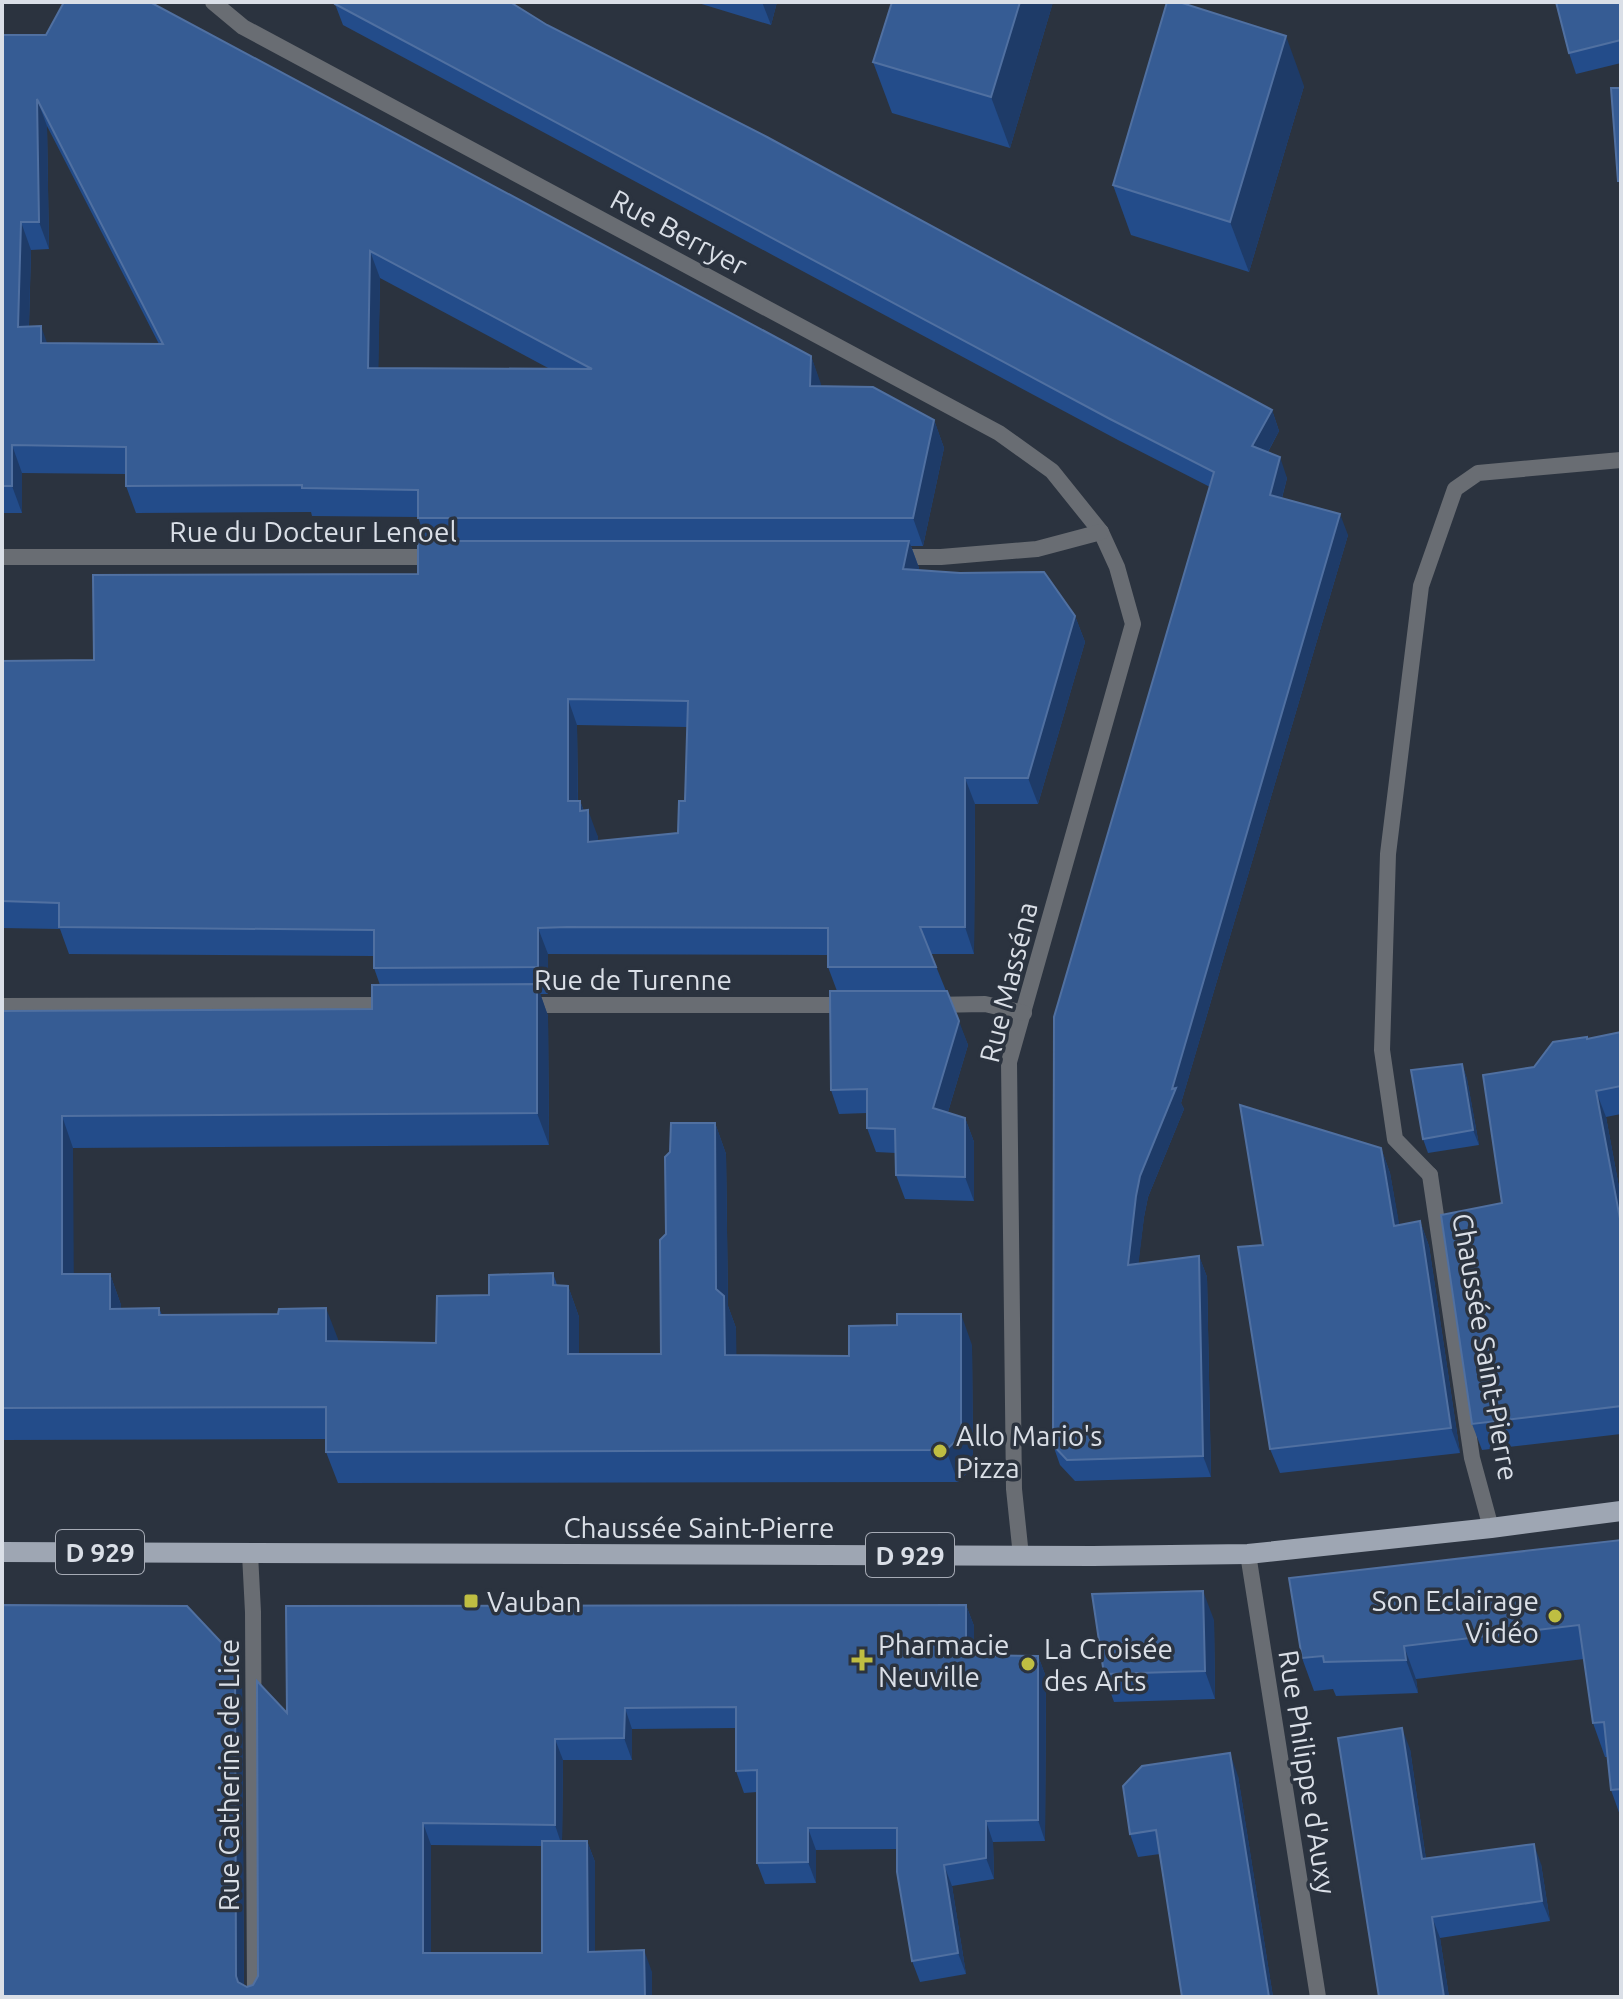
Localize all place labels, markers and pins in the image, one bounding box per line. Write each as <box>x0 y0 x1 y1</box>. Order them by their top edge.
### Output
place label: Allo Mario's Pizza <box>956 1420 1103 1483</box>
marker: Allo Mario's Pizza <box>931 1442 949 1460</box>
place label: Son Eclairage Vidéo <box>1372 1585 1539 1648</box>
place label: Vauban <box>487 1586 581 1617</box>
marker: Vauban <box>462 1592 480 1610</box>
marker: Son Eclairage Vidéo <box>1546 1607 1564 1625</box>
place label: Pharmacie Neuville <box>878 1629 1010 1692</box>
place label: La Croisée des Arts <box>1044 1633 1173 1696</box>
marker: Pharmacie Neuville <box>853 1651 871 1669</box>
marker: La Croisée des Arts <box>1019 1655 1037 1673</box>

